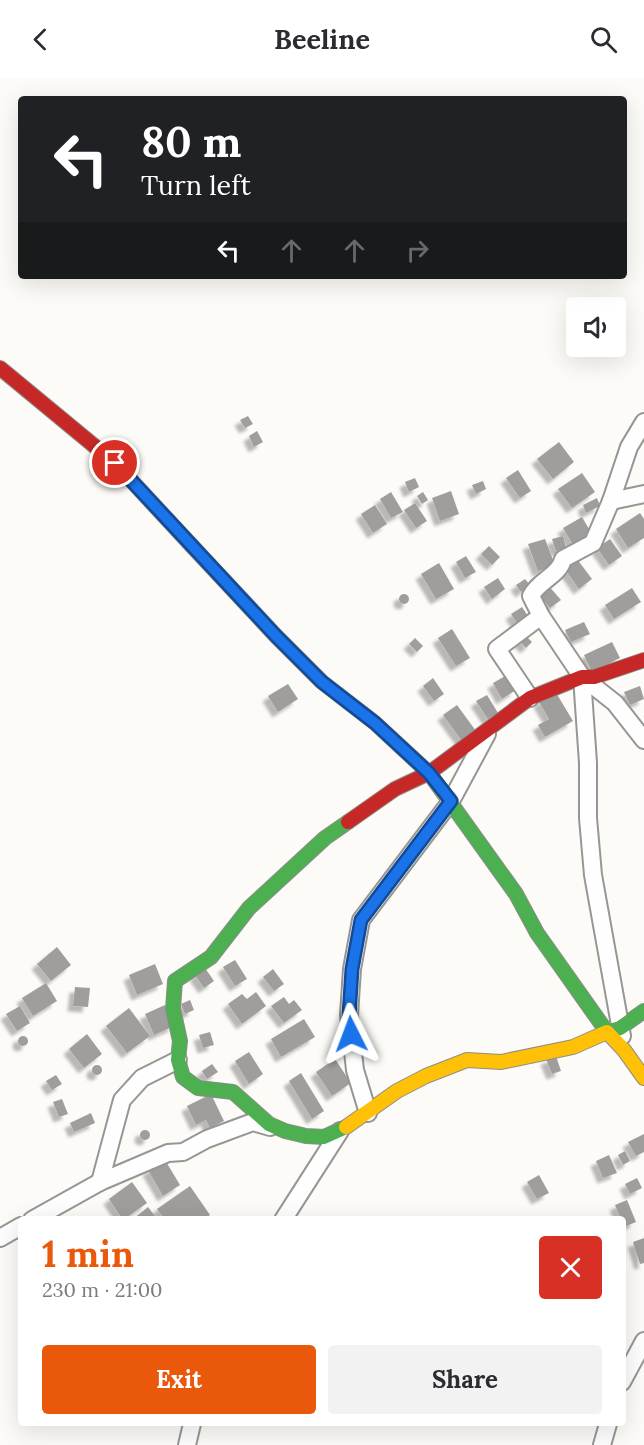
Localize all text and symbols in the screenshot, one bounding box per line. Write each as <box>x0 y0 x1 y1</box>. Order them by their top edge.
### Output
text: Beeline <box>274 22 370 56</box>
icon: back <box>24 23 57 56</box>
icon: search <box>587 23 620 56</box>
text: 80 m <box>141 115 241 169</box>
icon: left <box>42 120 120 198</box>
text: Turn left <box>141 168 251 202</box>
icon: left <box>212 234 245 267</box>
icon: ahead <box>275 234 308 267</box>
icon: ahead <box>338 234 371 267</box>
icon: right <box>401 234 434 267</box>
map controls <box>566 297 626 357</box>
button: sound <box>566 297 626 357</box>
pin <box>89 437 140 488</box>
icon: arrive <box>98 446 131 479</box>
position arrow <box>319 1002 383 1066</box>
text: 1 min <box>42 1231 134 1277</box>
button: close <box>539 1236 602 1299</box>
text: 230 m · 21:00 <box>42 1277 163 1302</box>
button: Exit <box>42 1345 316 1414</box>
button: Share <box>328 1345 602 1414</box>

